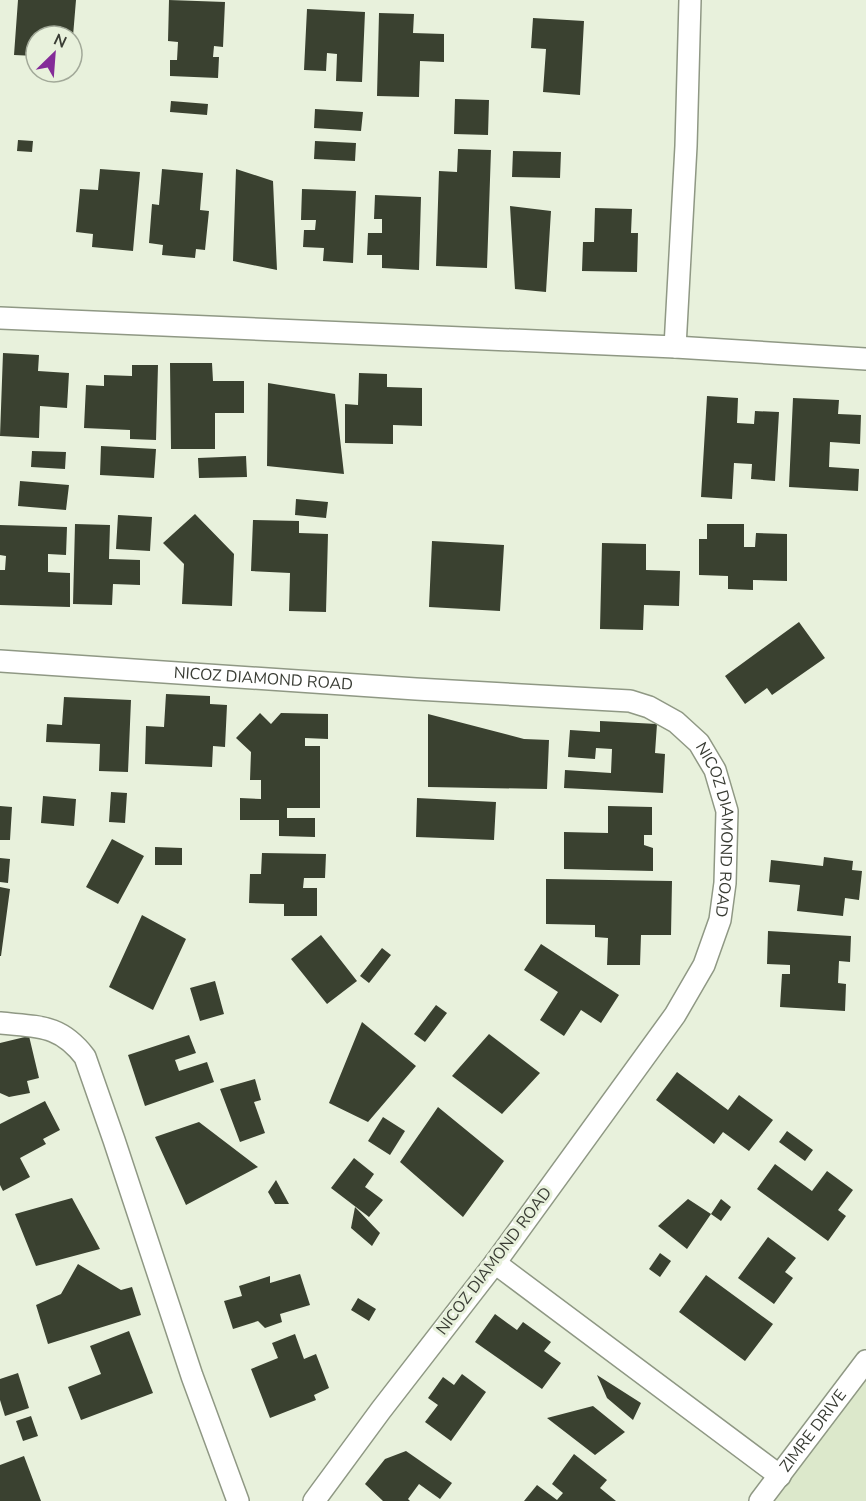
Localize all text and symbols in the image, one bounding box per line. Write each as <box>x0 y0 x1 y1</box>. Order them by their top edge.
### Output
north arrow <box>24 24 84 84</box>
text: N <box>50 29 70 54</box>
street label: NICOZ DIAMOND ROAD <box>173 662 354 696</box>
street label: NICOZ DIAMOND ROAD <box>690 738 738 919</box>
street label: NICOZ DIAMOND ROAD <box>431 1183 557 1339</box>
street label: ZIMRE DRIVE <box>775 1385 852 1477</box>

